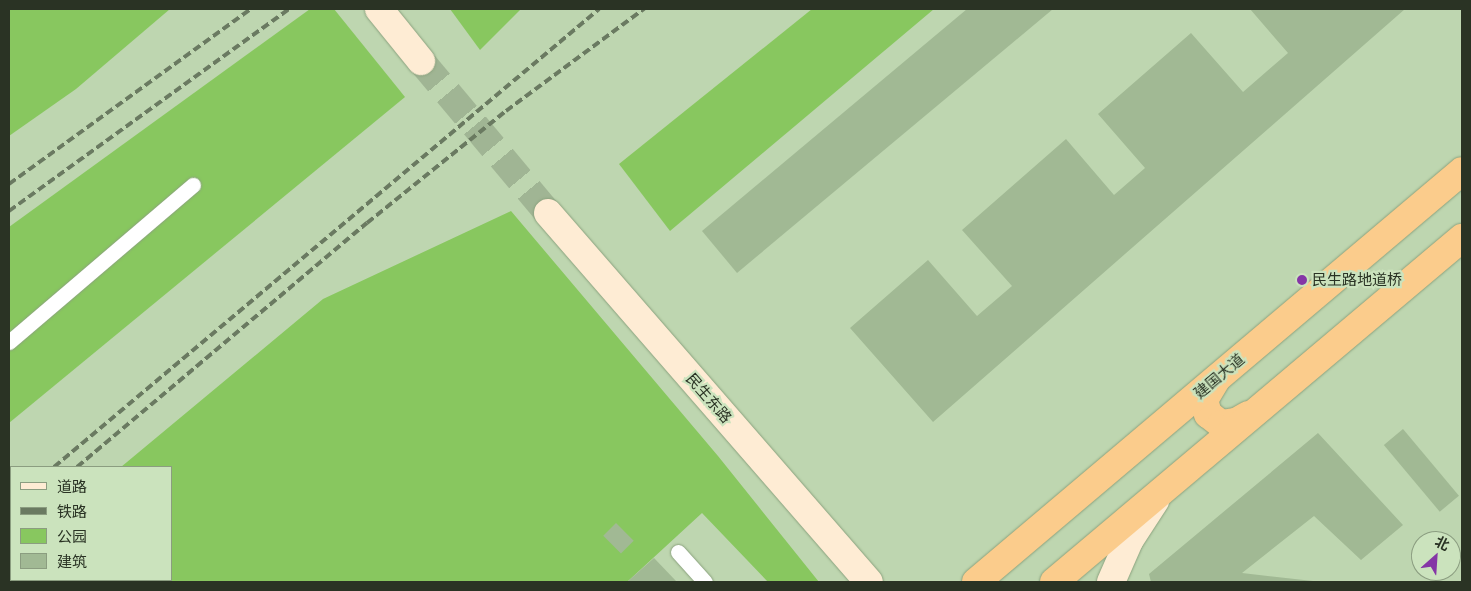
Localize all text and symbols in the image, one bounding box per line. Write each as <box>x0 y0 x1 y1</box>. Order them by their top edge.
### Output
place label: 民生路地道桥 <box>1312 271 1402 289</box>
marker: 民生路地道桥 <box>1296 274 1308 286</box>
street label: 建国大道 <box>1190 350 1248 402</box>
street label: 民生东路 <box>683 369 735 427</box>
legend <box>10 466 172 581</box>
text: 道路 <box>57 476 87 496</box>
text: 铁路 <box>57 501 87 521</box>
text: 公园 <box>57 526 87 546</box>
north arrow <box>1411 531 1461 581</box>
text: 北 <box>1432 531 1453 555</box>
text: 建筑 <box>57 551 87 571</box>

